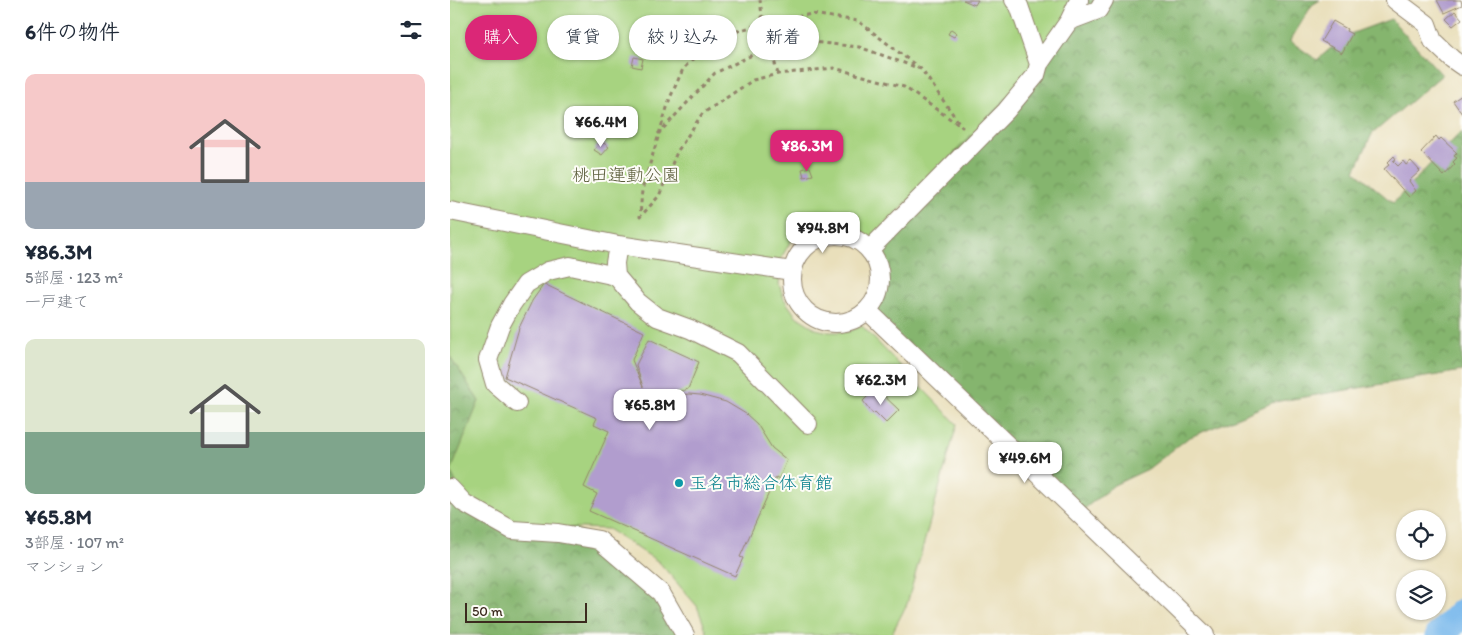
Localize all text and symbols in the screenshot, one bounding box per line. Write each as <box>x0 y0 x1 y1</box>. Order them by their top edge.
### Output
chip: 購入 <box>465 15 537 60</box>
chip: 賃貸 <box>547 15 619 60</box>
chip: 絞り込み <box>629 15 737 60</box>
chip: 新着 <box>747 15 819 60</box>
icon: filters <box>397 16 425 44</box>
text: 6件の物件 <box>25 19 120 44</box>
icon: home <box>180 106 270 196</box>
pin: ¥66.4M <box>560 106 642 148</box>
text: ¥66.4M <box>575 112 627 131</box>
pin: ¥86.3M <box>766 130 848 172</box>
text: ¥86.3M <box>781 136 833 155</box>
park label: 桃田運動公園 <box>572 164 680 186</box>
pin: ¥94.8M <box>782 212 864 254</box>
text: ¥94.8M <box>797 218 849 237</box>
text: ¥86.3M <box>25 239 93 264</box>
text: 5部屋 · 123 m² <box>25 268 123 287</box>
text: 一戸建て <box>25 292 89 311</box>
pin: ¥62.3M <box>840 364 922 406</box>
text: ¥62.3M <box>855 370 907 389</box>
icon: home <box>180 371 270 461</box>
pin: ¥65.8M <box>609 388 691 431</box>
text: ¥65.8M <box>624 395 676 414</box>
pin: ¥49.6M <box>984 442 1066 484</box>
text: ¥49.6M <box>999 448 1051 467</box>
place label: 玉名市総合体育館 <box>689 472 833 494</box>
marker: 玉名市総合体育館 <box>673 477 685 489</box>
text: ¥65.8M <box>25 504 92 529</box>
map controls <box>1396 510 1446 620</box>
button: locate <box>1396 510 1446 560</box>
text: 3部屋 · 107 m² <box>25 533 124 552</box>
text: マンション <box>25 557 104 576</box>
button: layers <box>1396 570 1446 620</box>
scale bar <box>465 600 588 623</box>
text: 50 m <box>472 603 503 620</box>

